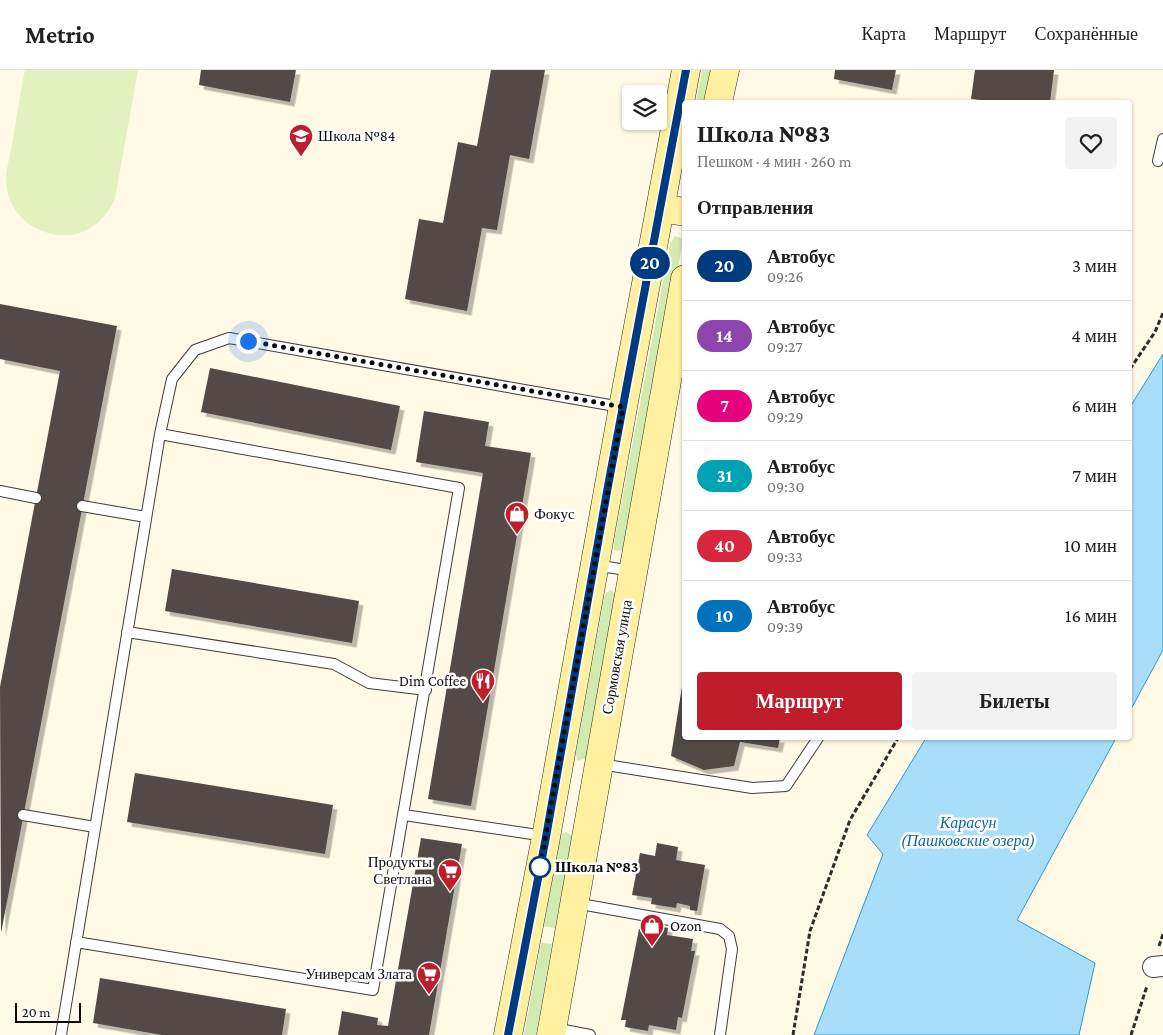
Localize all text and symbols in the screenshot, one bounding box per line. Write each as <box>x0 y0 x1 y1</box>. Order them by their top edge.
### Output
text: Metrio <box>25 21 95 48</box>
text: Карта <box>861 24 906 44</box>
text: Маршрут <box>934 24 1006 44</box>
text: Сохранённые <box>1034 24 1138 44</box>
map controls <box>622 85 667 130</box>
button: layers <box>622 85 667 130</box>
button: heart <box>1065 117 1117 169</box>
text: Школа №83 <box>697 120 830 147</box>
school or university icon: Школа №84 <box>288 123 314 157</box>
place label: Школа №84 <box>318 128 395 144</box>
text: Пешком · 4 мин · 260 m <box>697 153 852 170</box>
text: Отправления <box>697 197 813 218</box>
text: Автобус <box>767 246 835 267</box>
line badge: 20 <box>628 247 672 279</box>
text: 20 <box>640 253 660 273</box>
text: 3 мин <box>1072 255 1117 276</box>
text: 20 <box>714 256 735 276</box>
text: 09:26 <box>767 268 804 285</box>
text: Автобус <box>767 316 835 337</box>
text: 4 мин <box>1071 325 1117 346</box>
text: 14 <box>716 326 733 346</box>
your location <box>236 329 261 354</box>
text: 09:27 <box>767 338 803 355</box>
text: Автобус <box>767 386 835 407</box>
text: 6 мин <box>1071 395 1117 416</box>
text: 7 <box>720 396 729 416</box>
text: 09:29 <box>767 408 804 425</box>
text: Автобус <box>767 456 835 477</box>
text: 7 мин <box>1072 465 1117 486</box>
text: 31 <box>717 466 732 486</box>
text: 09:30 <box>767 478 804 495</box>
shop icon: Фокус <box>504 501 530 535</box>
place label: Фокус <box>534 506 575 522</box>
text: Автобус <box>767 526 835 547</box>
text: 10 мин <box>1064 535 1117 556</box>
text: 40 <box>714 536 735 556</box>
text: 09:33 <box>767 548 803 565</box>
text: Автобус <box>767 596 835 617</box>
street label: Сормовская улица <box>599 598 635 715</box>
text: 16 мин <box>1065 605 1117 626</box>
text: 10 <box>716 606 733 626</box>
text: 09:39 <box>767 618 803 635</box>
restaurant icon: Dim Coffee <box>470 668 496 702</box>
button: Маршрут <box>697 672 902 730</box>
button: Билеты <box>912 672 1117 730</box>
place label: Dim Coffee <box>399 673 466 689</box>
water label: Карасун (Пашковские озера) <box>901 814 1035 850</box>
place label: Продукты Светлана <box>368 854 432 887</box>
marker: Школа №83 <box>529 856 551 878</box>
supermarket icon: Продукты Светлана <box>437 858 463 892</box>
place label: Школа №83 <box>555 859 638 875</box>
shop icon: Ozon <box>639 913 665 947</box>
place label: Ozon <box>670 918 702 934</box>
supermarket icon: Универсам Злата <box>416 961 442 995</box>
place label: Универсам Злата <box>305 966 412 982</box>
scale bar <box>15 1000 81 1023</box>
text: 20 m <box>22 1004 50 1020</box>

